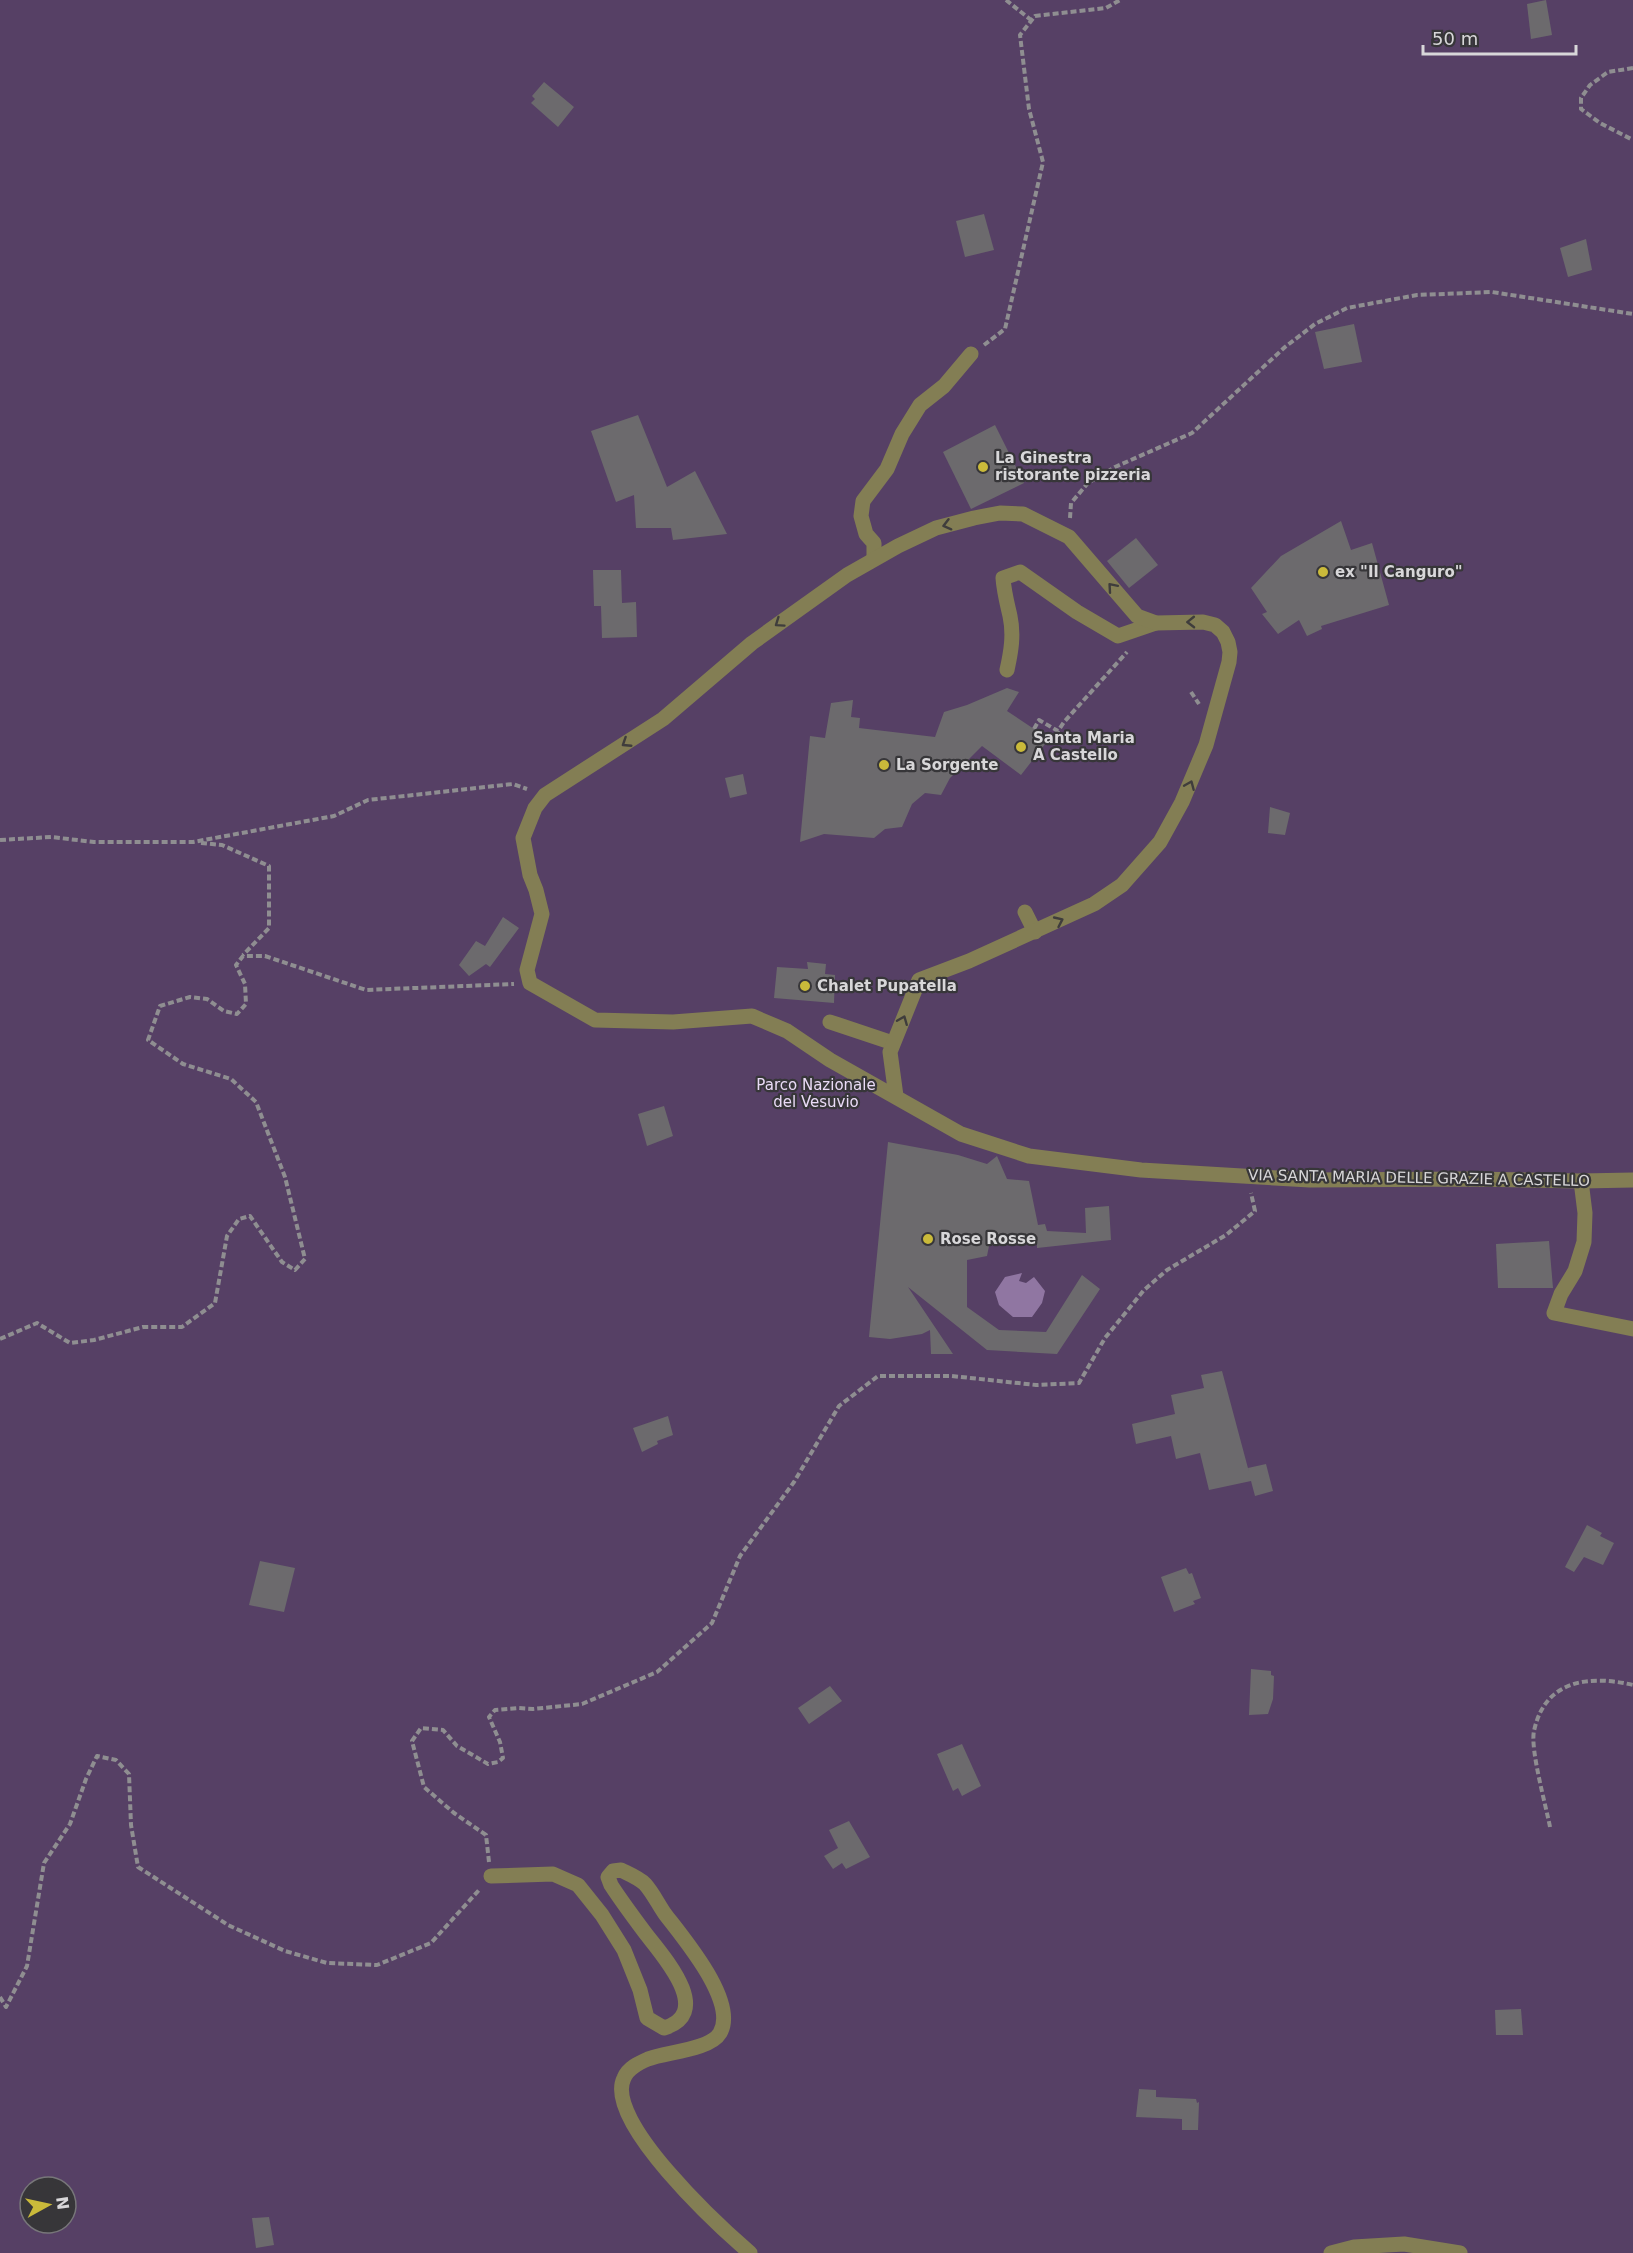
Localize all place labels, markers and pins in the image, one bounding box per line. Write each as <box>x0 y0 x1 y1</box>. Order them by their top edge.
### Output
place label: La Ginestra ristorante pizzeria <box>995 449 1151 484</box>
marker: La Ginestra ristorante pizzeria <box>976 460 990 474</box>
place label: ex "Il Canguro" <box>1335 563 1463 581</box>
marker: ex "Il Canguro" <box>1316 565 1330 579</box>
place label: Santa Maria A Castello <box>1033 729 1135 764</box>
marker: Santa Maria A Castello <box>1014 740 1028 754</box>
place label: La Sorgente <box>896 756 998 774</box>
marker: La Sorgente <box>877 758 891 772</box>
place label: Chalet Pupatella <box>817 977 957 995</box>
marker: Chalet Pupatella <box>798 979 812 993</box>
place label: Rose Rosse <box>940 1230 1036 1248</box>
marker: Rose Rosse <box>921 1232 935 1246</box>

